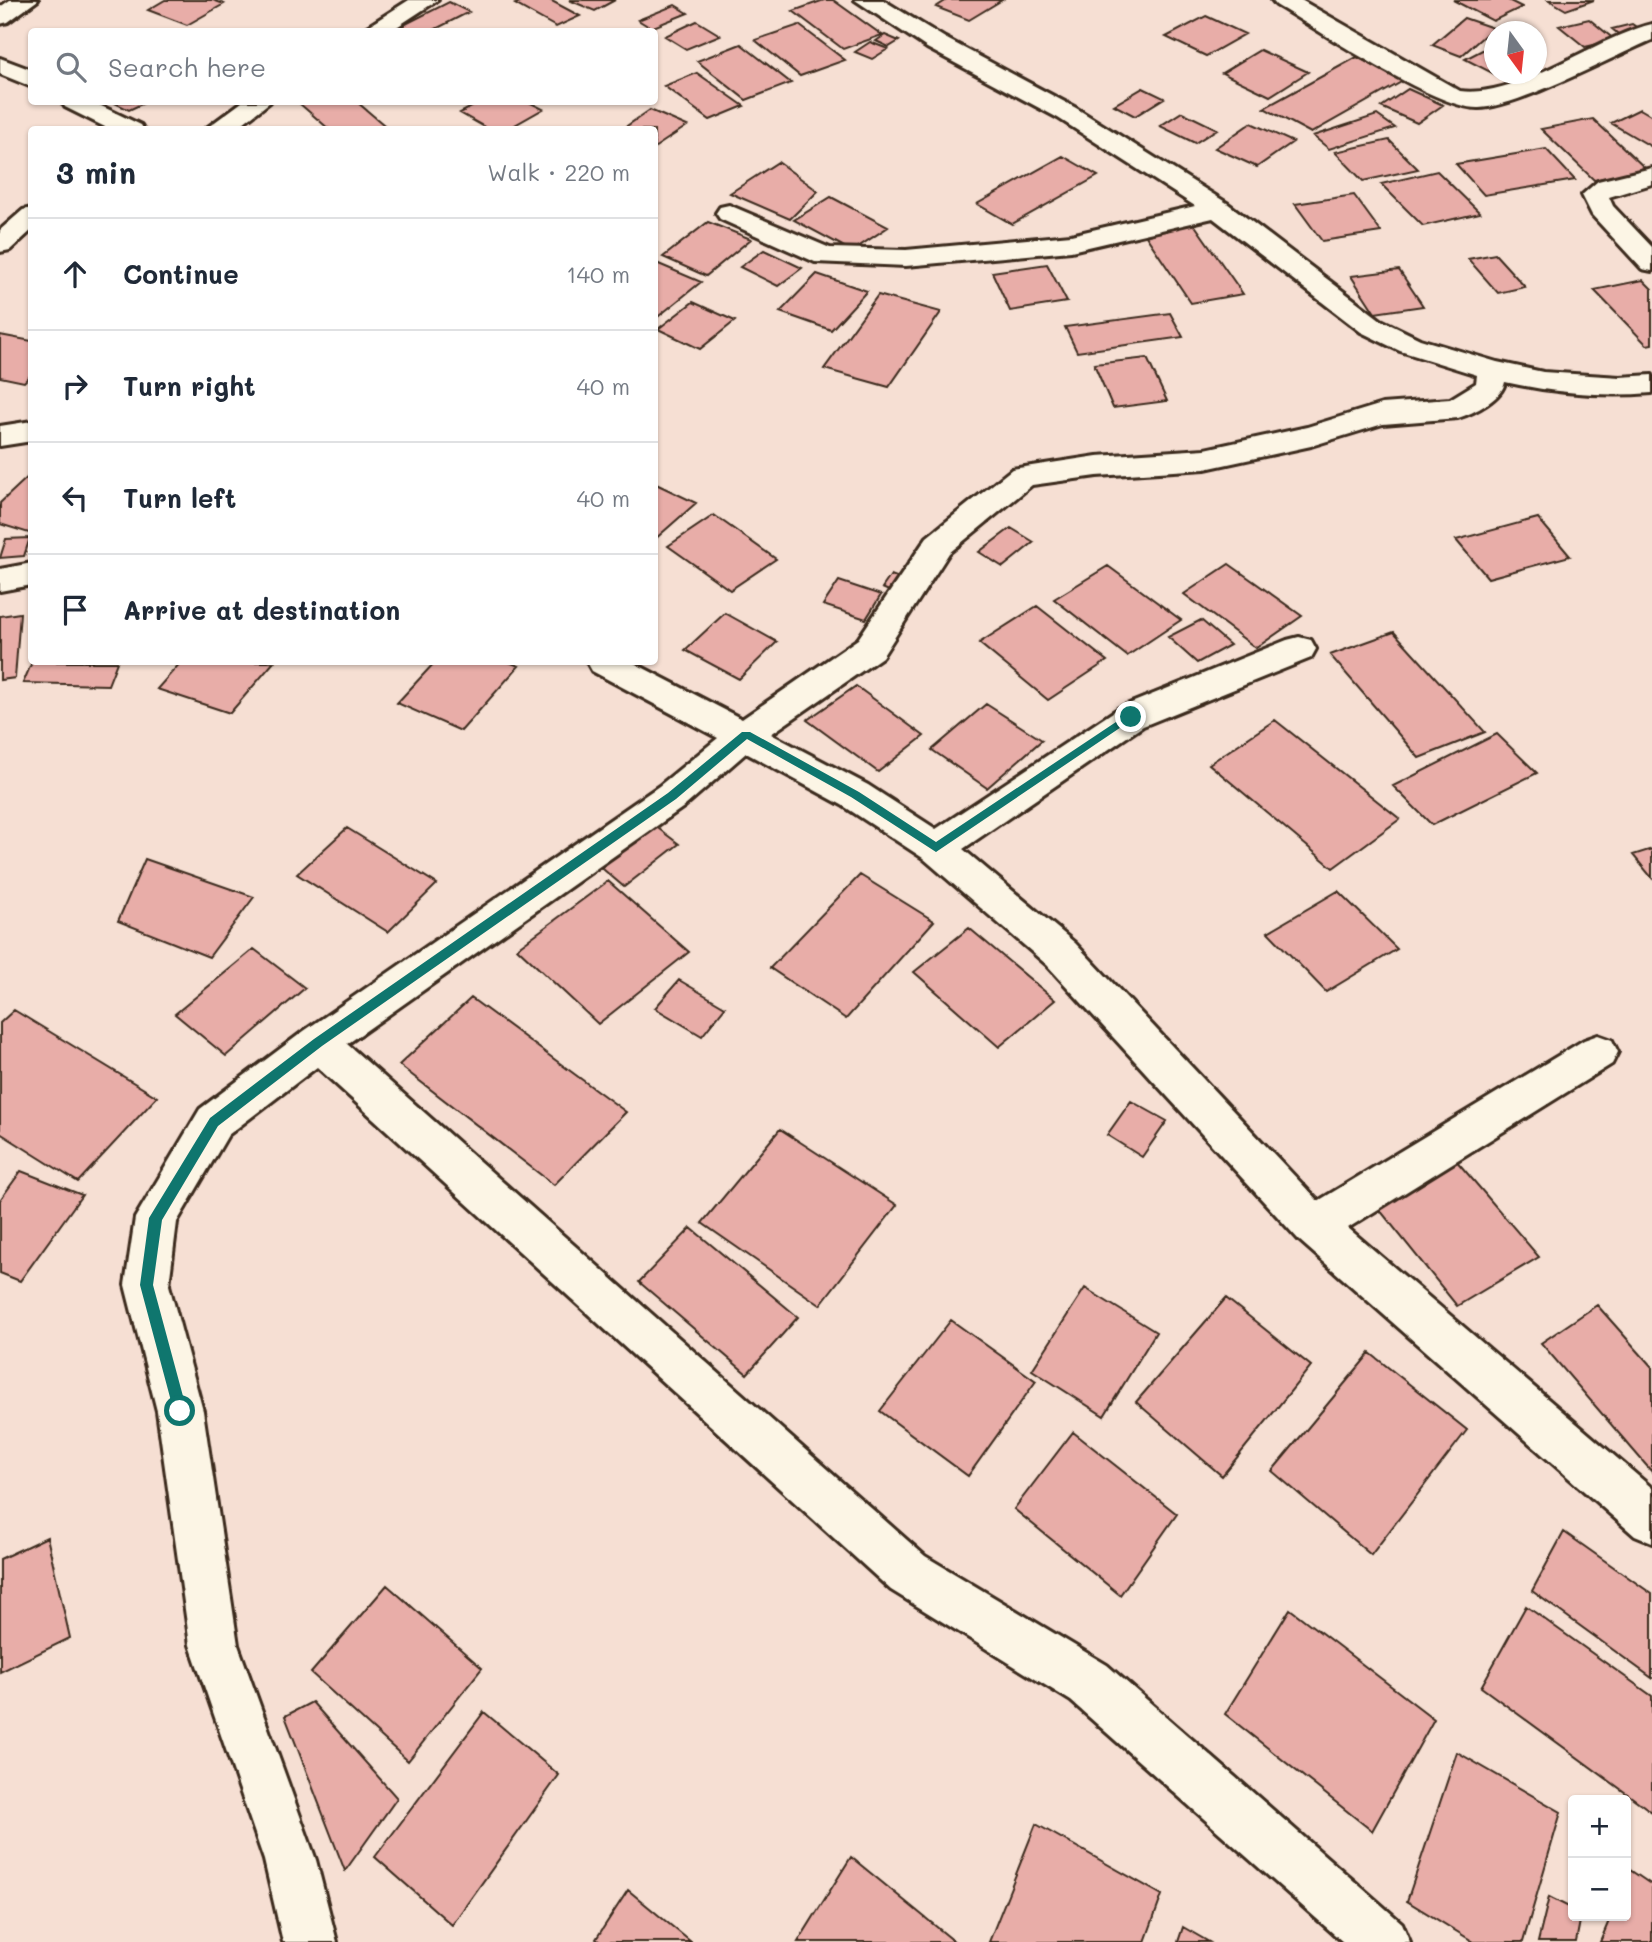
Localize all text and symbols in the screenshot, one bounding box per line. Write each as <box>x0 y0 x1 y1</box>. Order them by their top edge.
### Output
north arrow <box>1484 21 1547 84</box>
search box <box>28 28 658 105</box>
icon: search <box>52 48 90 86</box>
text: Search here <box>108 50 266 84</box>
text: 3 min <box>56 152 136 192</box>
text: Walk · 220 m <box>487 157 630 187</box>
icon: ahead <box>56 255 94 293</box>
text: Continue <box>123 257 239 291</box>
text: 140 m <box>566 259 630 289</box>
icon: right <box>56 367 94 405</box>
text: Turn right <box>123 369 256 403</box>
text: 40 m <box>577 371 630 401</box>
icon: left <box>56 479 94 517</box>
text: Turn left <box>123 481 236 515</box>
text: 40 m <box>577 483 630 513</box>
icon: arrive <box>56 591 94 629</box>
text: Arrive at destination <box>123 593 400 627</box>
route end <box>1115 701 1146 732</box>
route start <box>164 1395 195 1426</box>
map controls <box>1568 1795 1631 1921</box>
button: + <box>1568 1795 1631 1858</box>
button: − <box>1568 1858 1631 1921</box>

